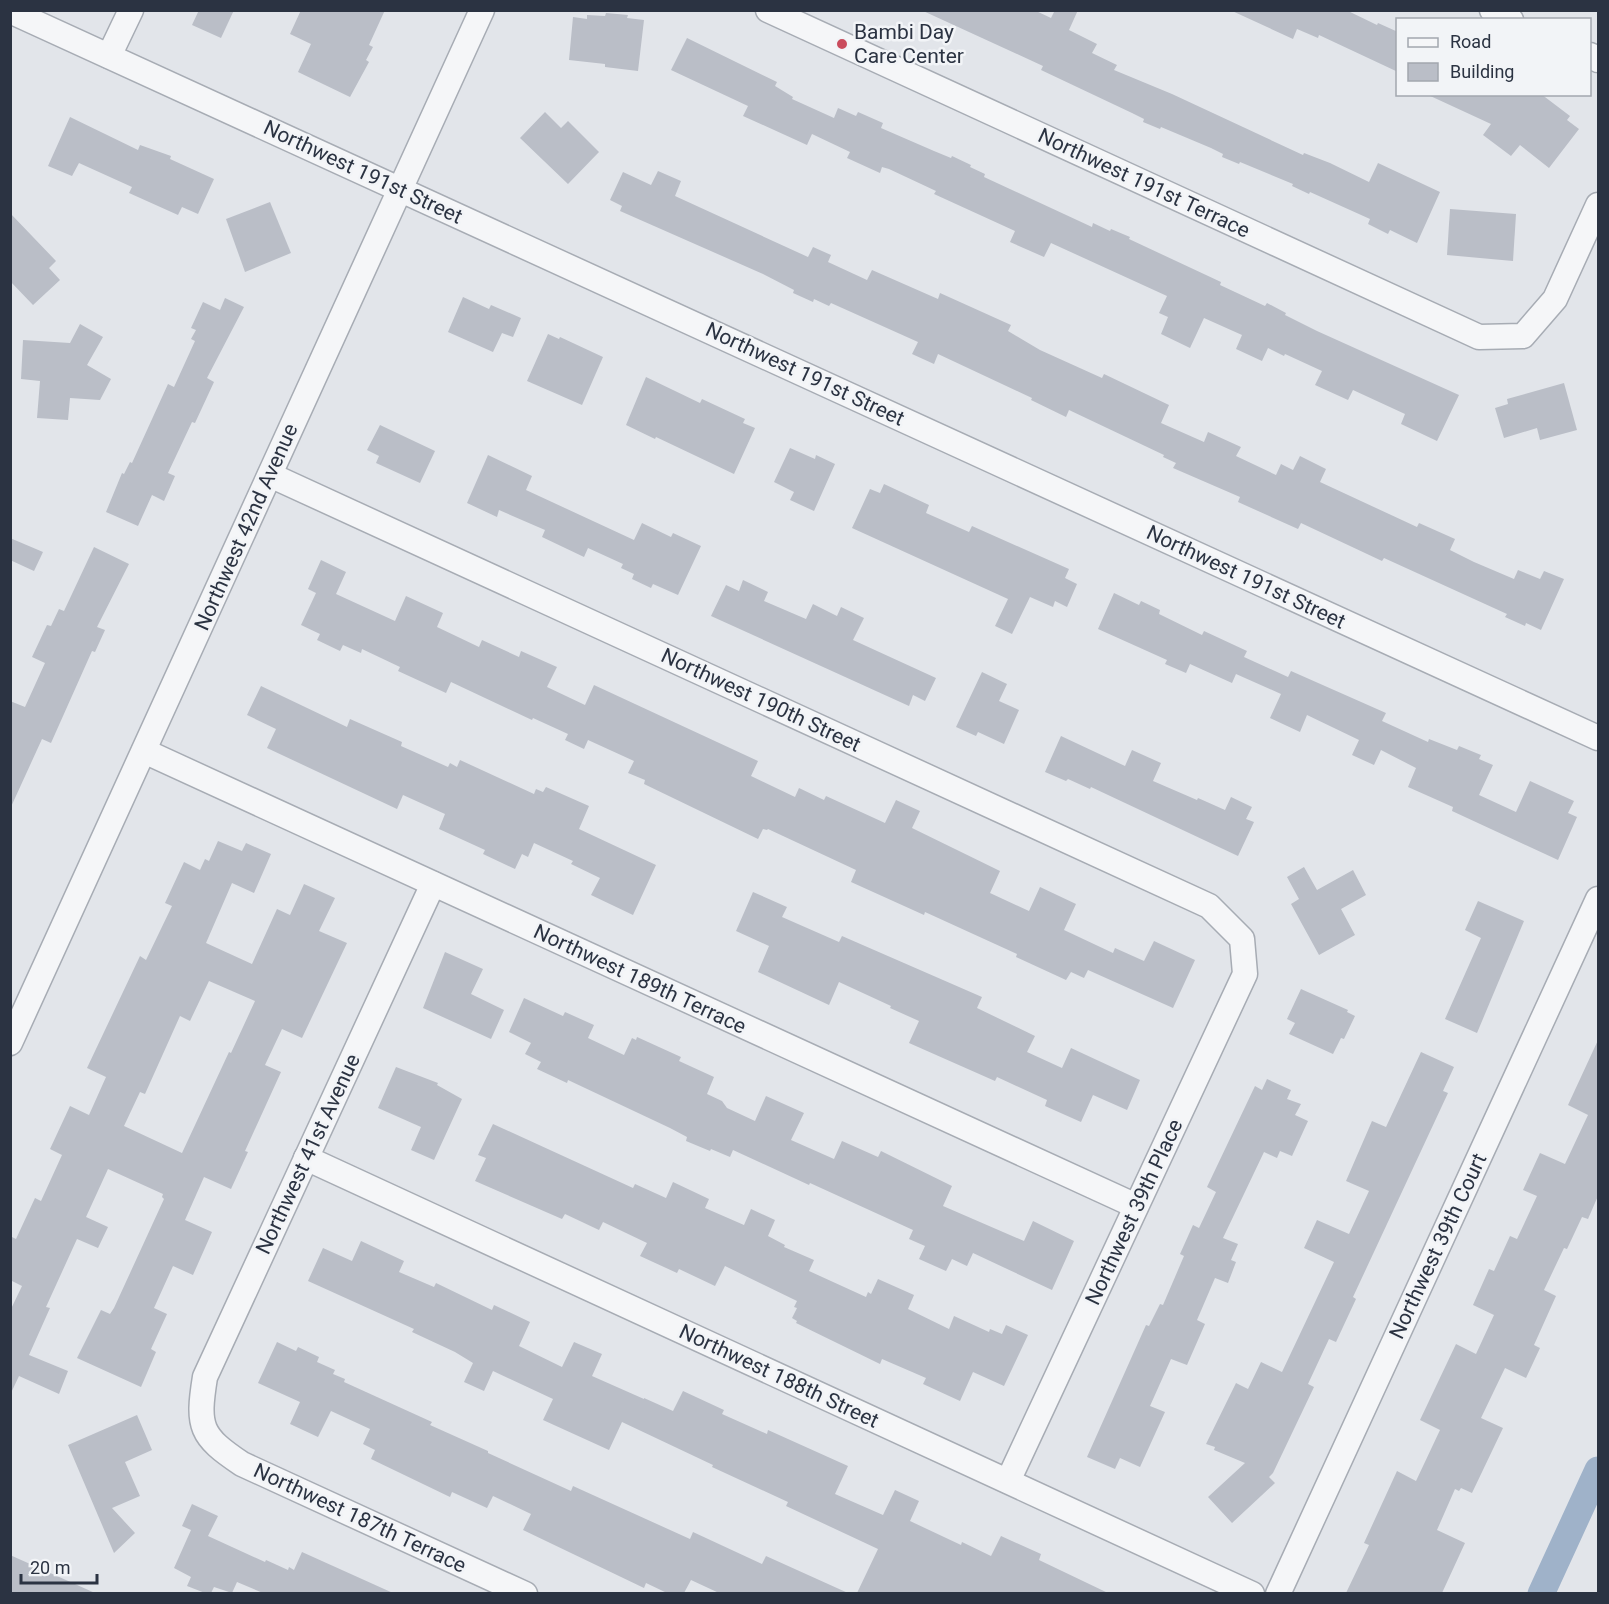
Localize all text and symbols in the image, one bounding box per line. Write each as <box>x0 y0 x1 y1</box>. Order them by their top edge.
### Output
legend <box>1396 18 1591 96</box>
place label: Bambi Day Care Center <box>854 20 964 68</box>
text: Road <box>1450 31 1491 52</box>
marker: Bambi Day Care Center <box>835 37 849 51</box>
text: Building <box>1450 61 1514 82</box>
street label: Northwest 191st Street <box>260 115 466 229</box>
street label: Northwest 191st Terrace <box>1034 123 1254 243</box>
street label: Northwest 191st Street <box>702 317 908 431</box>
street label: Northwest 42nd Avenue <box>190 420 302 634</box>
street label: Northwest 191st Street <box>1143 520 1349 634</box>
street label: Northwest 190th Street <box>657 643 865 757</box>
street label: Northwest 189th Terrace <box>530 919 750 1039</box>
street label: Northwest 41st Avenue <box>251 1050 365 1258</box>
street label: Northwest 39th Place <box>1080 1115 1188 1309</box>
street label: Northwest 39th Court <box>1384 1149 1492 1343</box>
street label: Northwest 188th Street <box>675 1319 883 1433</box>
street label: Northwest 187th Terrace <box>250 1458 470 1578</box>
scale bar <box>21 1547 98 1585</box>
text: 20 m <box>30 1557 70 1578</box>

